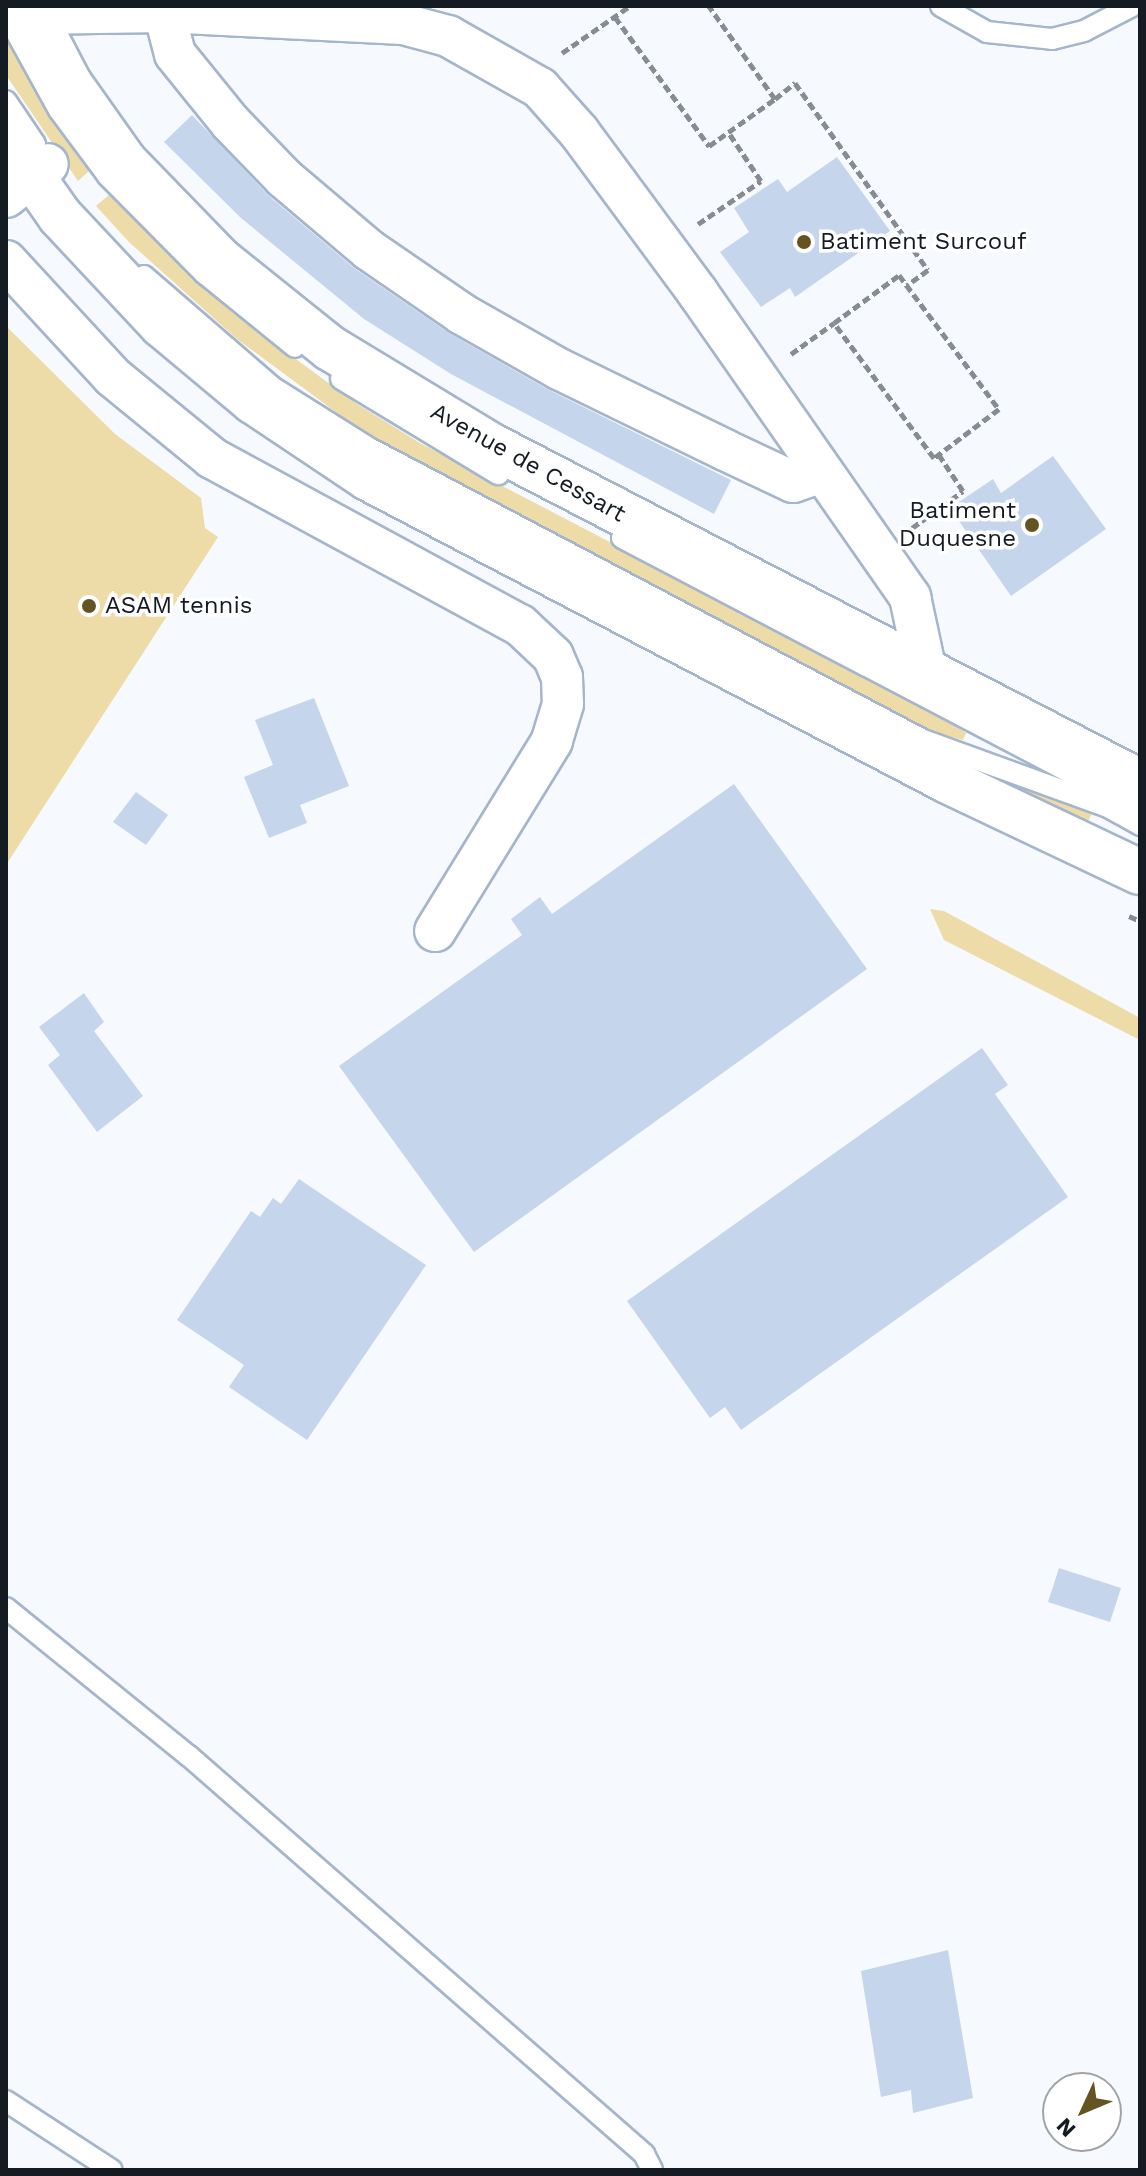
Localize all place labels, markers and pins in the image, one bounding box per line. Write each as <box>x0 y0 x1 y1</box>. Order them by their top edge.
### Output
place label: Batiment Surcouf <box>820 228 1026 256</box>
marker: Batiment Surcouf <box>795 233 813 251</box>
place label: Batiment Duquesne <box>899 497 1016 553</box>
marker: Batiment Duquesne <box>1023 516 1041 534</box>
place label: ASAM tennis <box>105 592 253 620</box>
marker: ASAM tennis <box>80 597 98 615</box>

